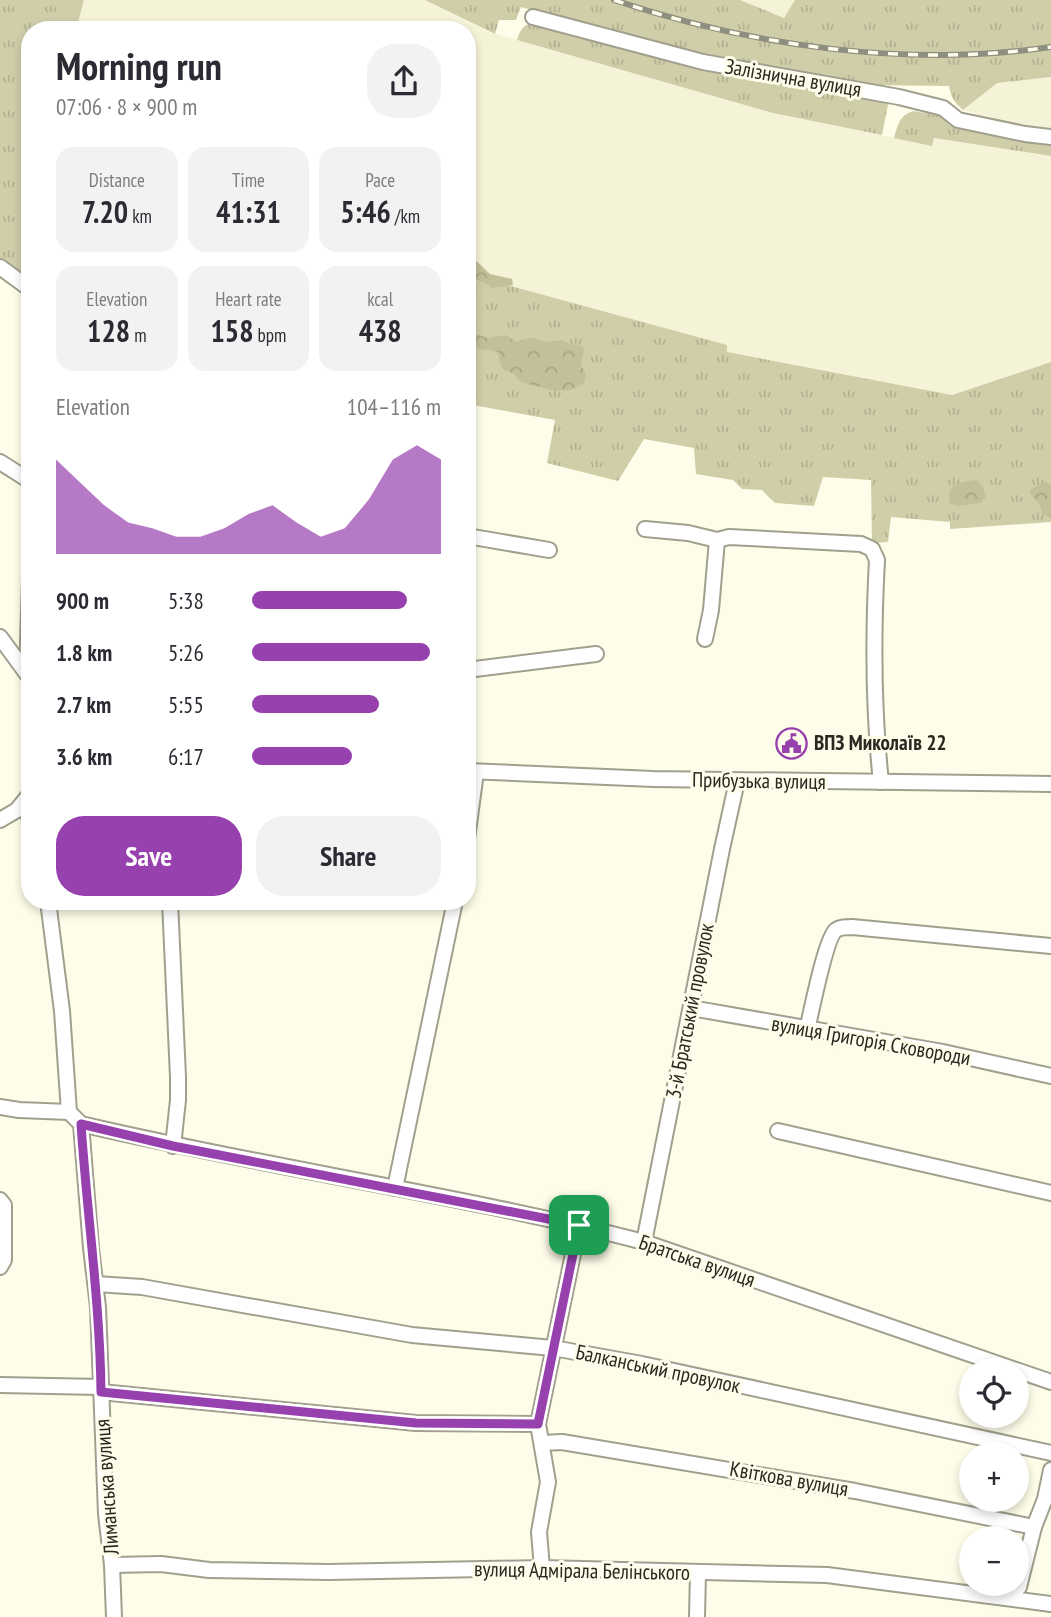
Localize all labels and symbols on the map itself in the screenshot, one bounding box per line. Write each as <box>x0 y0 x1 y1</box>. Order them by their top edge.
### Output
street label: Залізнична вулиця <box>723 52 863 103</box>
public building icon: ВПЗ Миколаїв 22 <box>774 726 808 760</box>
place label: ВПЗ Миколаїв 22 <box>814 729 947 756</box>
street label: Прибузька вулиця <box>692 766 826 795</box>
street label: 3-й Братський провулок <box>659 921 720 1101</box>
street label: вулиця Григорія Сковороди <box>769 1010 973 1071</box>
pin <box>549 1195 609 1255</box>
street label: Братська вулиця <box>636 1228 759 1293</box>
street label: Балканський провулок <box>573 1338 743 1399</box>
street label: Лиманська вулиця <box>88 1418 125 1557</box>
street label: Квіткова вулиця <box>728 1455 850 1502</box>
street label: вулиця Адмірала Белінського <box>474 1555 690 1586</box>

